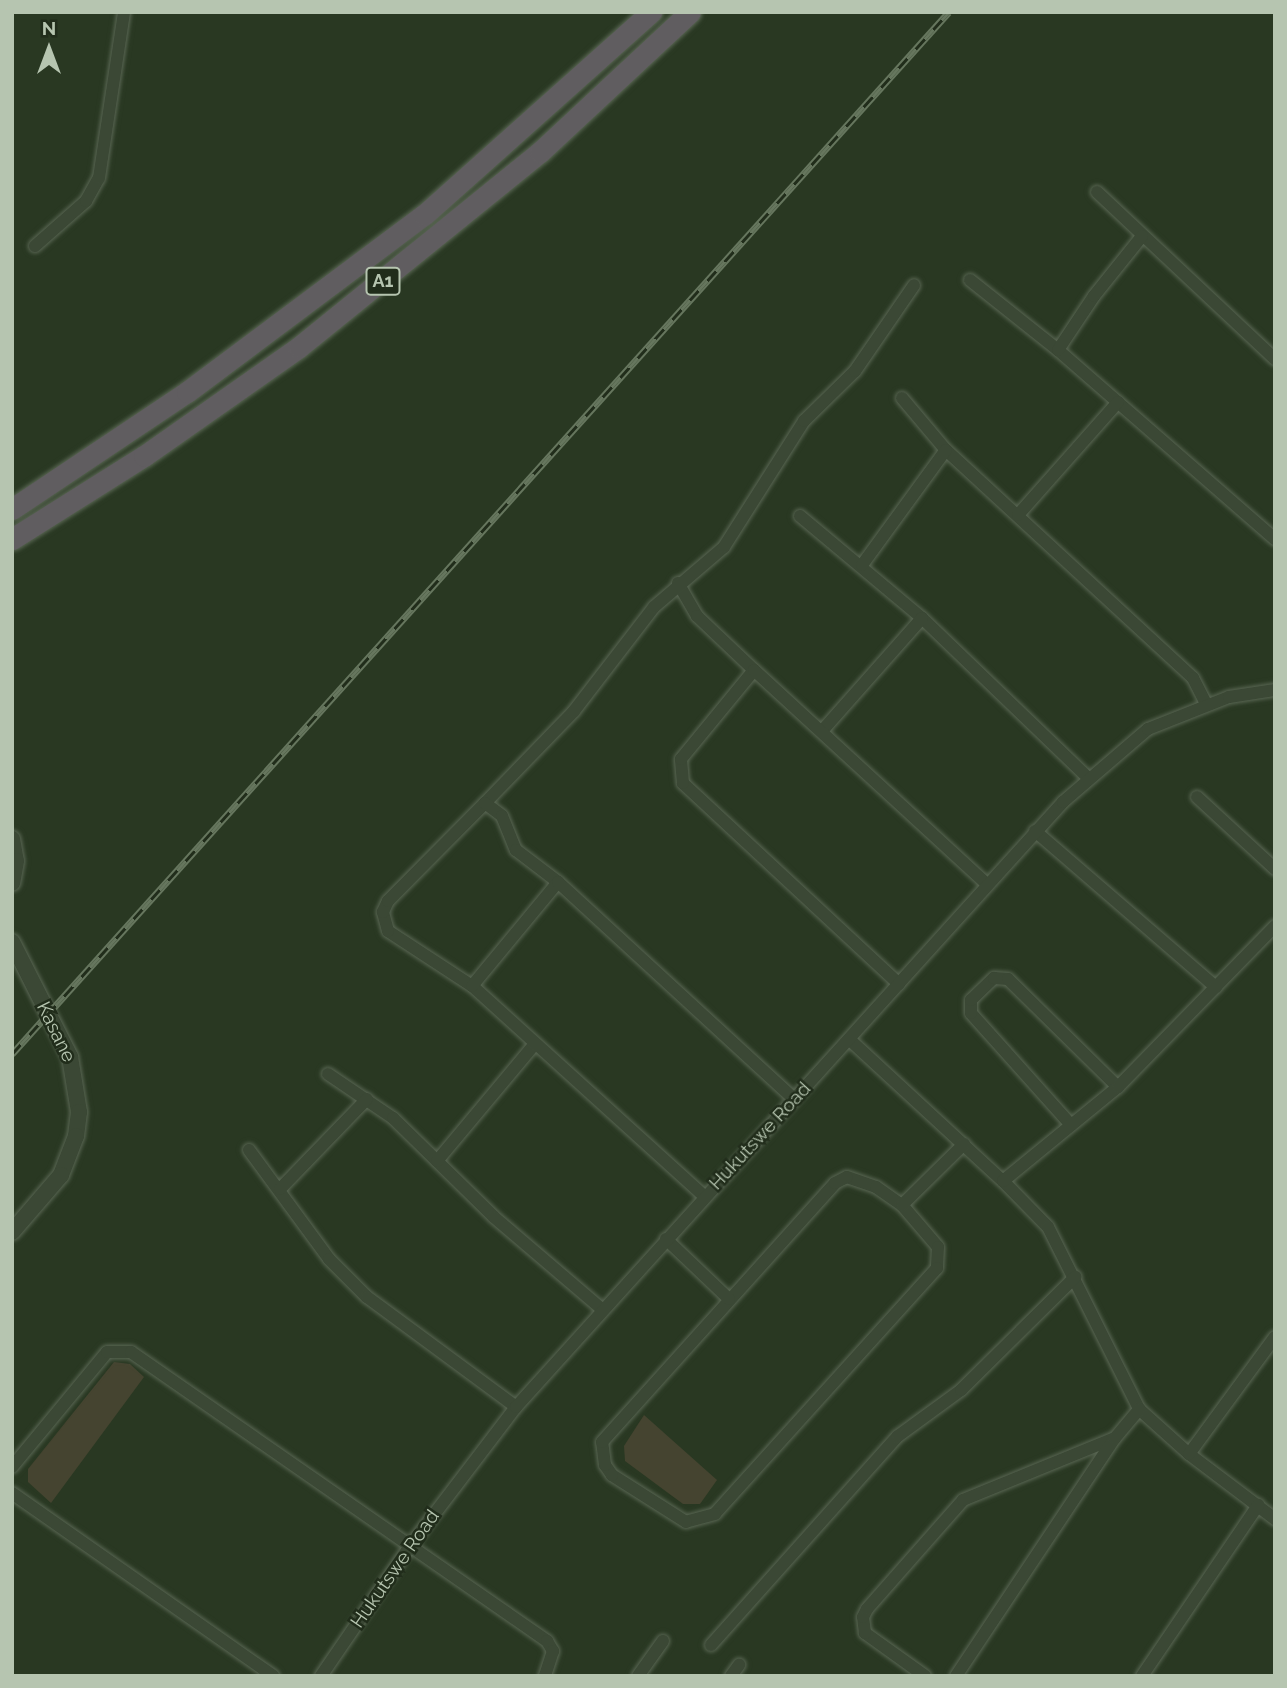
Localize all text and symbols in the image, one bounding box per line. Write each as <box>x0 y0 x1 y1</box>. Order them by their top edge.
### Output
north arrow <box>14 14 84 84</box>
text: N <box>42 17 56 39</box>
road number: A1 <box>366 267 400 296</box>
street label: Kasane <box>32 998 80 1066</box>
street label: Hukutswe Road <box>704 1078 816 1194</box>
street label: Hukutswe Road <box>346 1506 444 1632</box>

